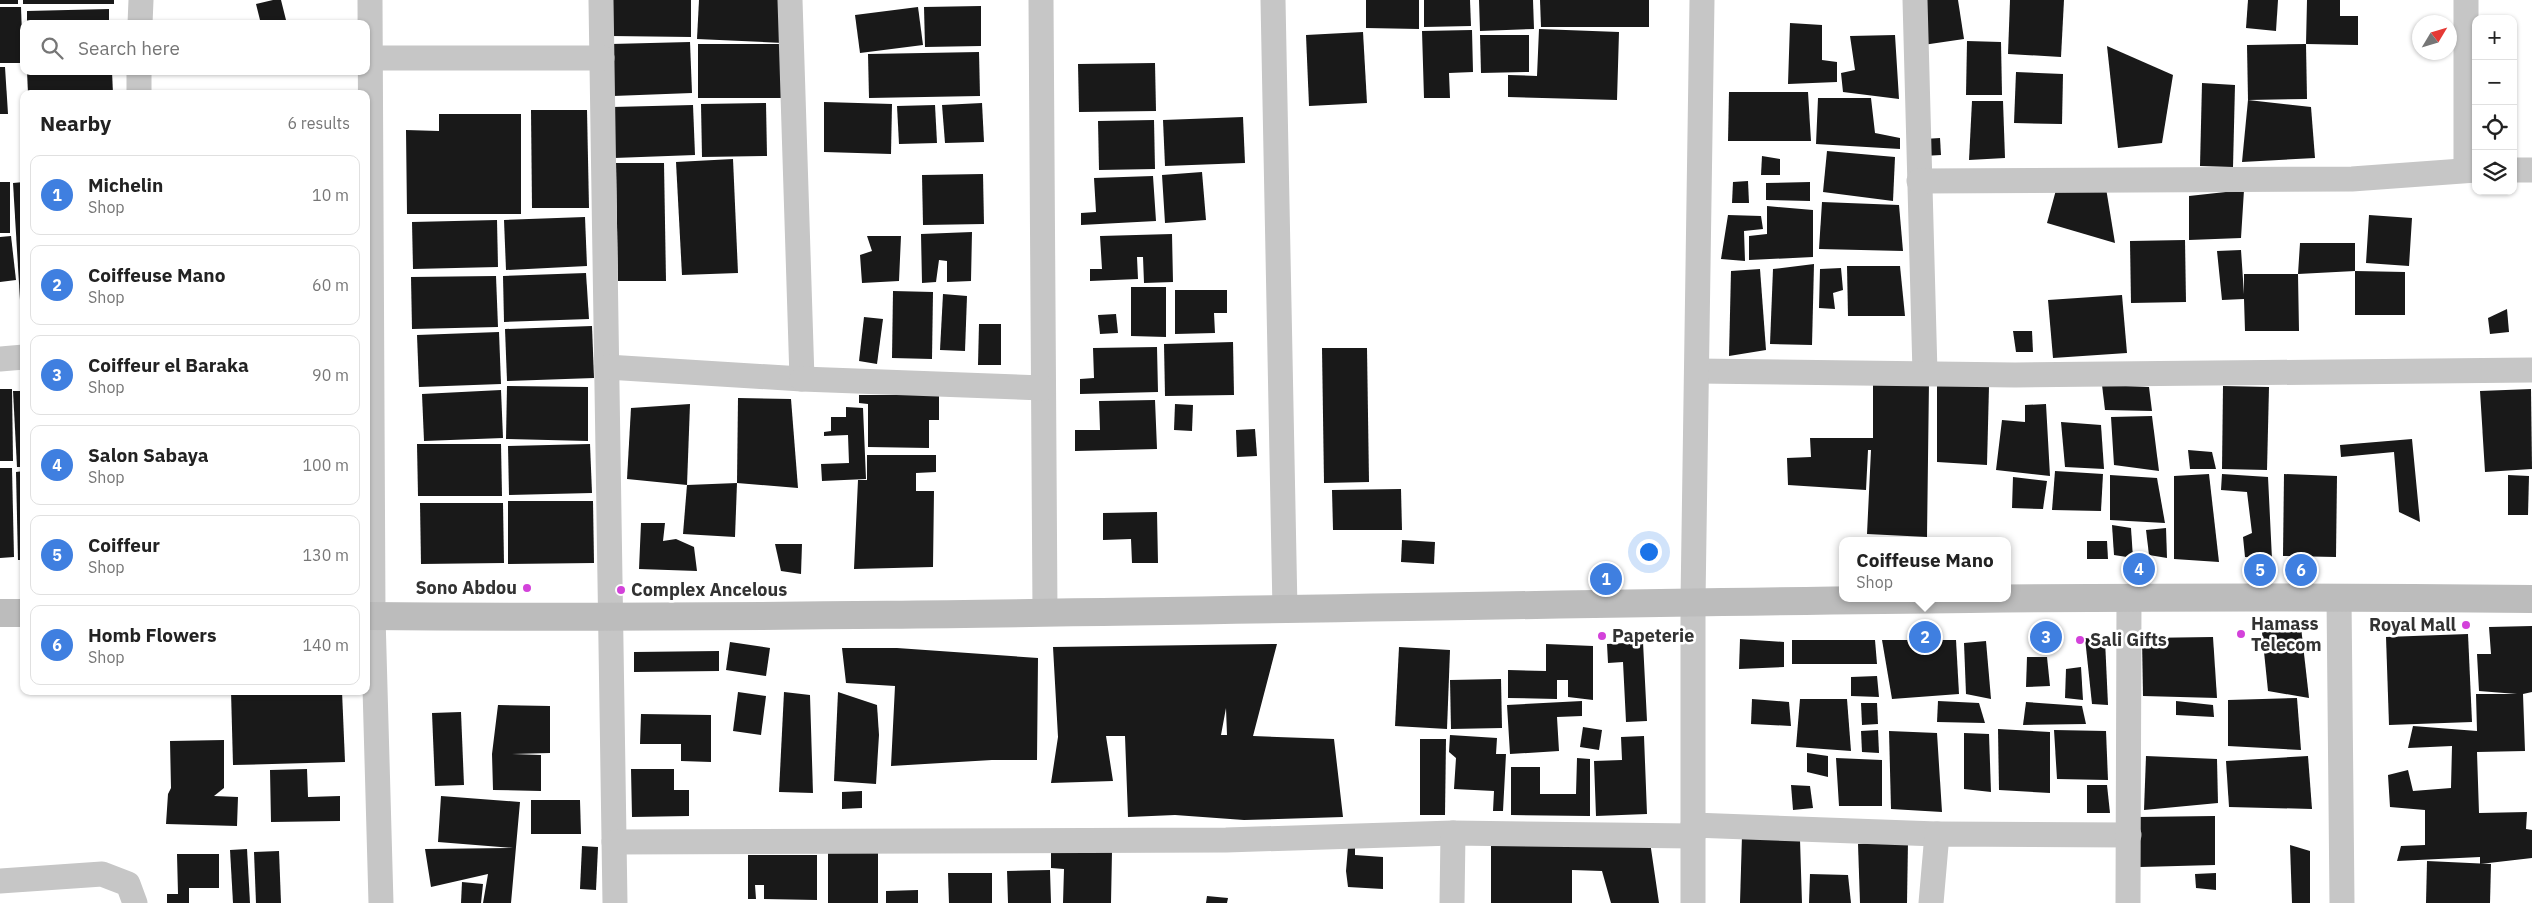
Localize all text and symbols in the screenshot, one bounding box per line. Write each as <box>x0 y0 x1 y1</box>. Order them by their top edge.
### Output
north arrow <box>2412 15 2457 60</box>
map controls <box>2472 15 2517 195</box>
button: + <box>2472 15 2517 60</box>
search box <box>20 20 370 75</box>
icon: search <box>38 34 66 62</box>
text: Search here <box>78 36 180 60</box>
button: − <box>2472 60 2517 105</box>
button: locate <box>2472 105 2517 150</box>
text: Nearby <box>40 109 111 137</box>
text: 6 results <box>287 113 350 133</box>
button: layers <box>2472 150 2517 195</box>
text: Michelin <box>88 173 163 197</box>
text: 1 <box>52 185 62 205</box>
text: 10 m <box>312 185 349 205</box>
text: Shop <box>88 197 125 217</box>
text: Coiffeuse Mano <box>88 263 225 287</box>
text: 2 <box>52 275 62 295</box>
text: 60 m <box>312 275 349 295</box>
text: Shop <box>88 287 125 307</box>
text: Coiffeur el Baraka <box>88 353 249 377</box>
text: 3 <box>52 365 62 385</box>
text: 90 m <box>312 365 349 385</box>
text: Shop <box>88 377 125 397</box>
text: Salon Sabaya <box>88 443 209 467</box>
text: 4 <box>52 455 62 475</box>
text: 100 m <box>302 455 349 475</box>
text: Shop <box>88 467 125 487</box>
text: Coiffeur <box>88 533 160 557</box>
popup <box>1839 537 2011 602</box>
your location <box>1636 539 1662 565</box>
text: 5 <box>52 545 62 565</box>
text: 130 m <box>302 545 349 565</box>
text: Coiffeuse Mano <box>1856 548 1994 572</box>
pin: 4 <box>2123 550 2155 588</box>
pin: 5 <box>2244 551 2276 589</box>
pin: 6 <box>2285 551 2317 589</box>
text: Shop <box>88 557 125 577</box>
pin: 1 <box>1590 560 1622 598</box>
text: Shop <box>1856 572 1893 592</box>
place label: Sono Abdou <box>415 576 517 599</box>
place label: Complex Ancelous <box>631 578 787 601</box>
marker: Sono Abdou <box>521 582 533 594</box>
marker: Complex Ancelous <box>615 584 627 596</box>
place label: Hamass Telecom <box>2251 612 2322 656</box>
place label: Royal Mall <box>2369 613 2457 636</box>
pin: 2 <box>1909 618 1941 656</box>
pin: 3 <box>2030 618 2062 656</box>
marker: Royal Mall <box>2460 619 2472 631</box>
text: Homb Flowers <box>88 623 217 647</box>
place label: Papeterie <box>1612 624 1694 647</box>
place label: Sali Gifts <box>2090 628 2167 651</box>
marker: Hamass Telecom <box>2235 628 2247 640</box>
marker: Papeterie <box>1596 630 1608 642</box>
marker: Sali Gifts <box>2074 634 2086 646</box>
text: 6 <box>52 635 62 655</box>
text: 140 m <box>302 635 349 655</box>
text: Shop <box>88 647 125 667</box>

